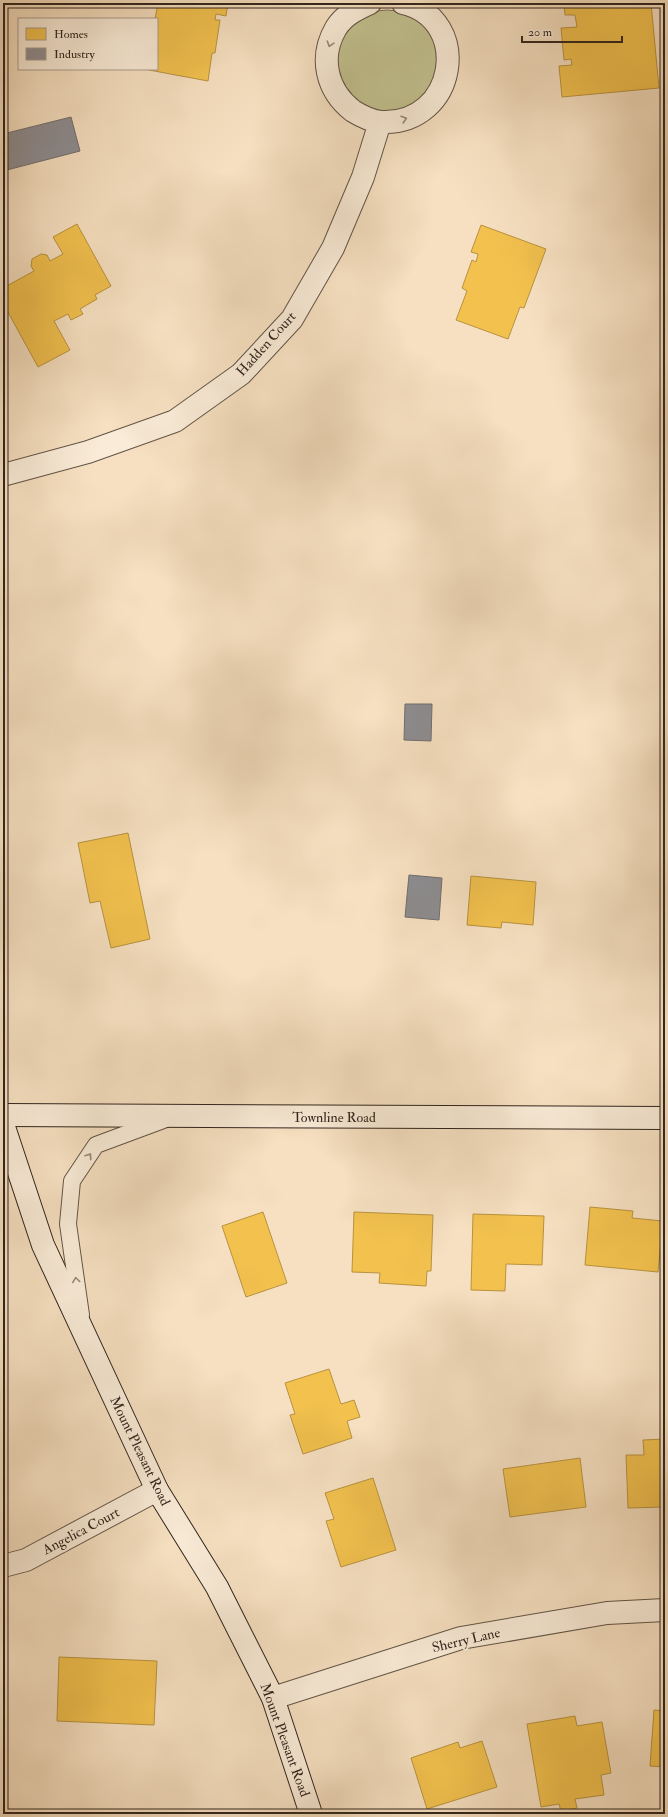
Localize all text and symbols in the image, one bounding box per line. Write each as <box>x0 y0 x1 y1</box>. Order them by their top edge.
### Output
legend <box>18 18 158 70</box>
scale bar <box>522 18 622 44</box>
text: 20 m <box>528 25 553 40</box>
text: Homes <box>54 27 88 42</box>
one-way arrow <box>326 40 335 47</box>
text: Industry <box>54 47 96 62</box>
one-way arrow <box>400 115 407 124</box>
street label: Hadden Court <box>233 308 300 380</box>
street label: Townline Road <box>292 1109 376 1126</box>
one-way arrow <box>84 1153 92 1160</box>
one-way arrow <box>72 1277 81 1283</box>
street label: Mount Pleasant Road <box>106 1394 174 1509</box>
street label: Angelica Court <box>39 1503 123 1559</box>
street label: Sherry Lane <box>430 1624 502 1657</box>
street label: Mount Pleasant Road <box>257 1681 313 1799</box>

